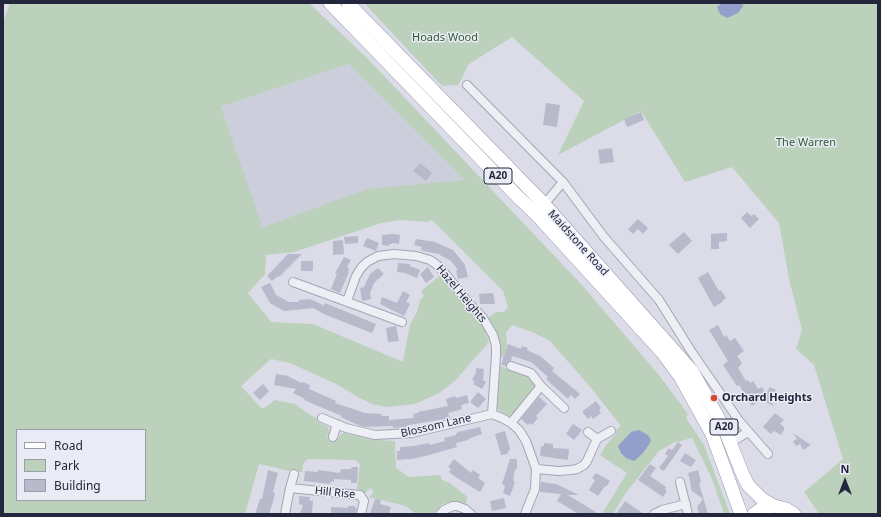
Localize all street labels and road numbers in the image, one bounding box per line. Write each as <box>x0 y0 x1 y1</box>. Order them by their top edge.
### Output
road number: A20 <box>484 168 512 184</box>
street label: Maidstone Road <box>545 207 611 279</box>
street label: Hazel Heights <box>433 262 489 326</box>
street label: Blossom Lane <box>399 411 473 441</box>
road number: A20 <box>710 419 738 435</box>
street label: Hill Rise <box>314 484 356 502</box>

